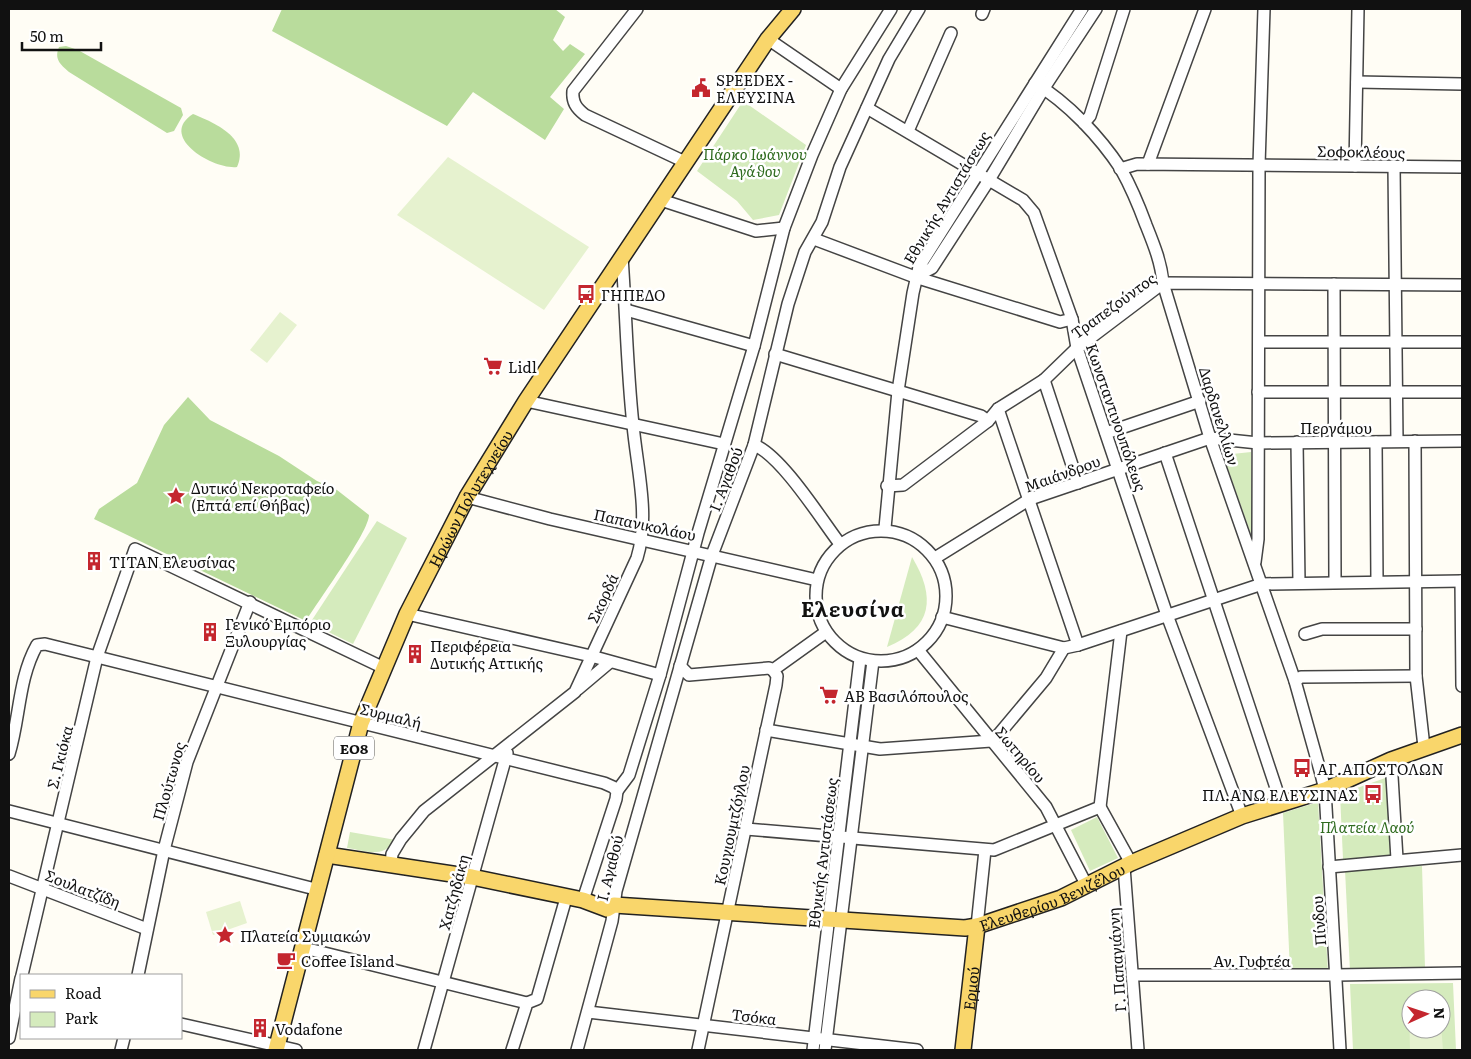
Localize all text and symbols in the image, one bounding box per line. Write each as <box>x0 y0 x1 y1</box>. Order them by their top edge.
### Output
scale bar <box>22 20 101 52</box>
text: 50 m <box>30 24 64 47</box>
place label: SPEEDEX - ΕΛΕΥΣΙΝΑ <box>716 68 795 108</box>
public building icon: SPEEDEX - ΕΛΕΥΣΙΝΑ <box>690 77 712 99</box>
street label: Εθνικής Αντιστάσεως <box>897 126 995 268</box>
street label: Σοφοκλέους <box>1317 139 1406 163</box>
park label: Πάρκο Ιωάννου Αγάθου <box>703 142 807 182</box>
street label: Τραπεζούντος <box>1066 266 1161 344</box>
bus stop icon: ΓΗΠΕΔΟ <box>575 283 597 305</box>
place label: ΓΗΠΕΔΟ <box>601 283 665 306</box>
street label: Κωνσταντινουπόλεως <box>1081 340 1153 495</box>
supermarket icon: Lidl <box>482 355 504 377</box>
place label: Lidl <box>508 355 537 378</box>
street label: Δαρδανελλίων <box>1194 364 1246 468</box>
street label: Περγάμου <box>1300 416 1372 439</box>
street label: Ηρώων Πολυτεχνείου <box>422 425 518 571</box>
street label: Ι. Αγαθού <box>702 443 748 515</box>
street label: Μαιάνδρου <box>1021 449 1103 497</box>
place label: Δυτικό Νεκροταφείο (Επτά επί Θήβας) <box>191 476 334 516</box>
place icon: Δυτικό Νεκροταφείο (Επτά επί Θήβας) <box>165 485 187 507</box>
street label: Παπανικολάου <box>592 502 698 546</box>
building icon: TITAN Ελευσίνας <box>83 550 105 572</box>
place label: TITAN Ελευσίνας <box>109 550 236 573</box>
street label: Σκορδά <box>580 569 624 627</box>
district label: Ελευσίνα <box>801 593 905 623</box>
place label: Γενικό Εμπόριο Ξυλουργίας <box>225 612 331 652</box>
building icon: Γενικό Εμπόριο Ξυλουργίας <box>199 621 221 643</box>
place label: Περιφέρεια Δυτικής Αττικής <box>430 634 544 674</box>
building icon: Περιφέρεια Δυτικής Αττικής <box>404 643 426 665</box>
supermarket icon: ΑΒ Βασιλόπουλος <box>818 684 840 706</box>
place label: ΑΒ Βασιλόπουλος <box>844 684 969 707</box>
street label: Συρμαλή <box>358 696 424 734</box>
street label: Σωτηρίου <box>990 721 1052 788</box>
street label: Σ. Γκιόκα <box>40 723 78 791</box>
road number: ΕΟ8 <box>334 736 374 760</box>
street label: Πλούτωνος <box>146 738 190 823</box>
bus stop icon: ΑΓ.ΑΠΟΣΤΟΛΩΝ <box>1291 757 1313 779</box>
place label: ΑΓ.ΑΠΟΣΤΟΛΩΝ <box>1317 757 1444 780</box>
street label: Κουγιουμτζόγλου <box>707 763 755 887</box>
street label: Εθνικής Αντιστάσεως <box>801 776 843 930</box>
place label: ΠΛ.ΑΝΩ ΕΛΕΥΣΙΝΑΣ <box>1202 783 1358 806</box>
bus stop icon: ΠΛ.ΑΝΩ ΕΛΕΥΣΙΝΑΣ <box>1362 783 1384 805</box>
park label: Πλατεία Λαού <box>1320 815 1414 838</box>
street label: Ι. Αγαθού <box>590 832 628 904</box>
street label: Χατζηδάκη <box>432 852 474 932</box>
street label: Ελευθερίου Βενιζέλου <box>976 857 1128 936</box>
street label: Σουλατζίδη <box>42 863 124 913</box>
street label: Πίνδου <box>1305 895 1331 947</box>
street label: Γ. Παπαγιάννη <box>1101 907 1131 1013</box>
place icon: Πλατεία Συμιακών <box>214 924 236 946</box>
place label: Πλατεία Συμιακών <box>240 924 371 947</box>
cafe icon: Coffee Island <box>275 949 297 971</box>
place label: Coffee Island <box>301 949 394 972</box>
street label: Αν. Γυφτέα <box>1213 949 1291 972</box>
street label: Ερμού <box>956 965 984 1012</box>
legend <box>20 974 182 1039</box>
text: Road <box>65 981 101 1004</box>
north arrow <box>1401 989 1451 1039</box>
street label: Τσόκα <box>730 1002 778 1030</box>
text: Park <box>65 1006 99 1029</box>
text: N <box>1430 1007 1450 1020</box>
building icon: Vodafone <box>249 1017 271 1039</box>
place label: Vodafone <box>275 1017 343 1040</box>

